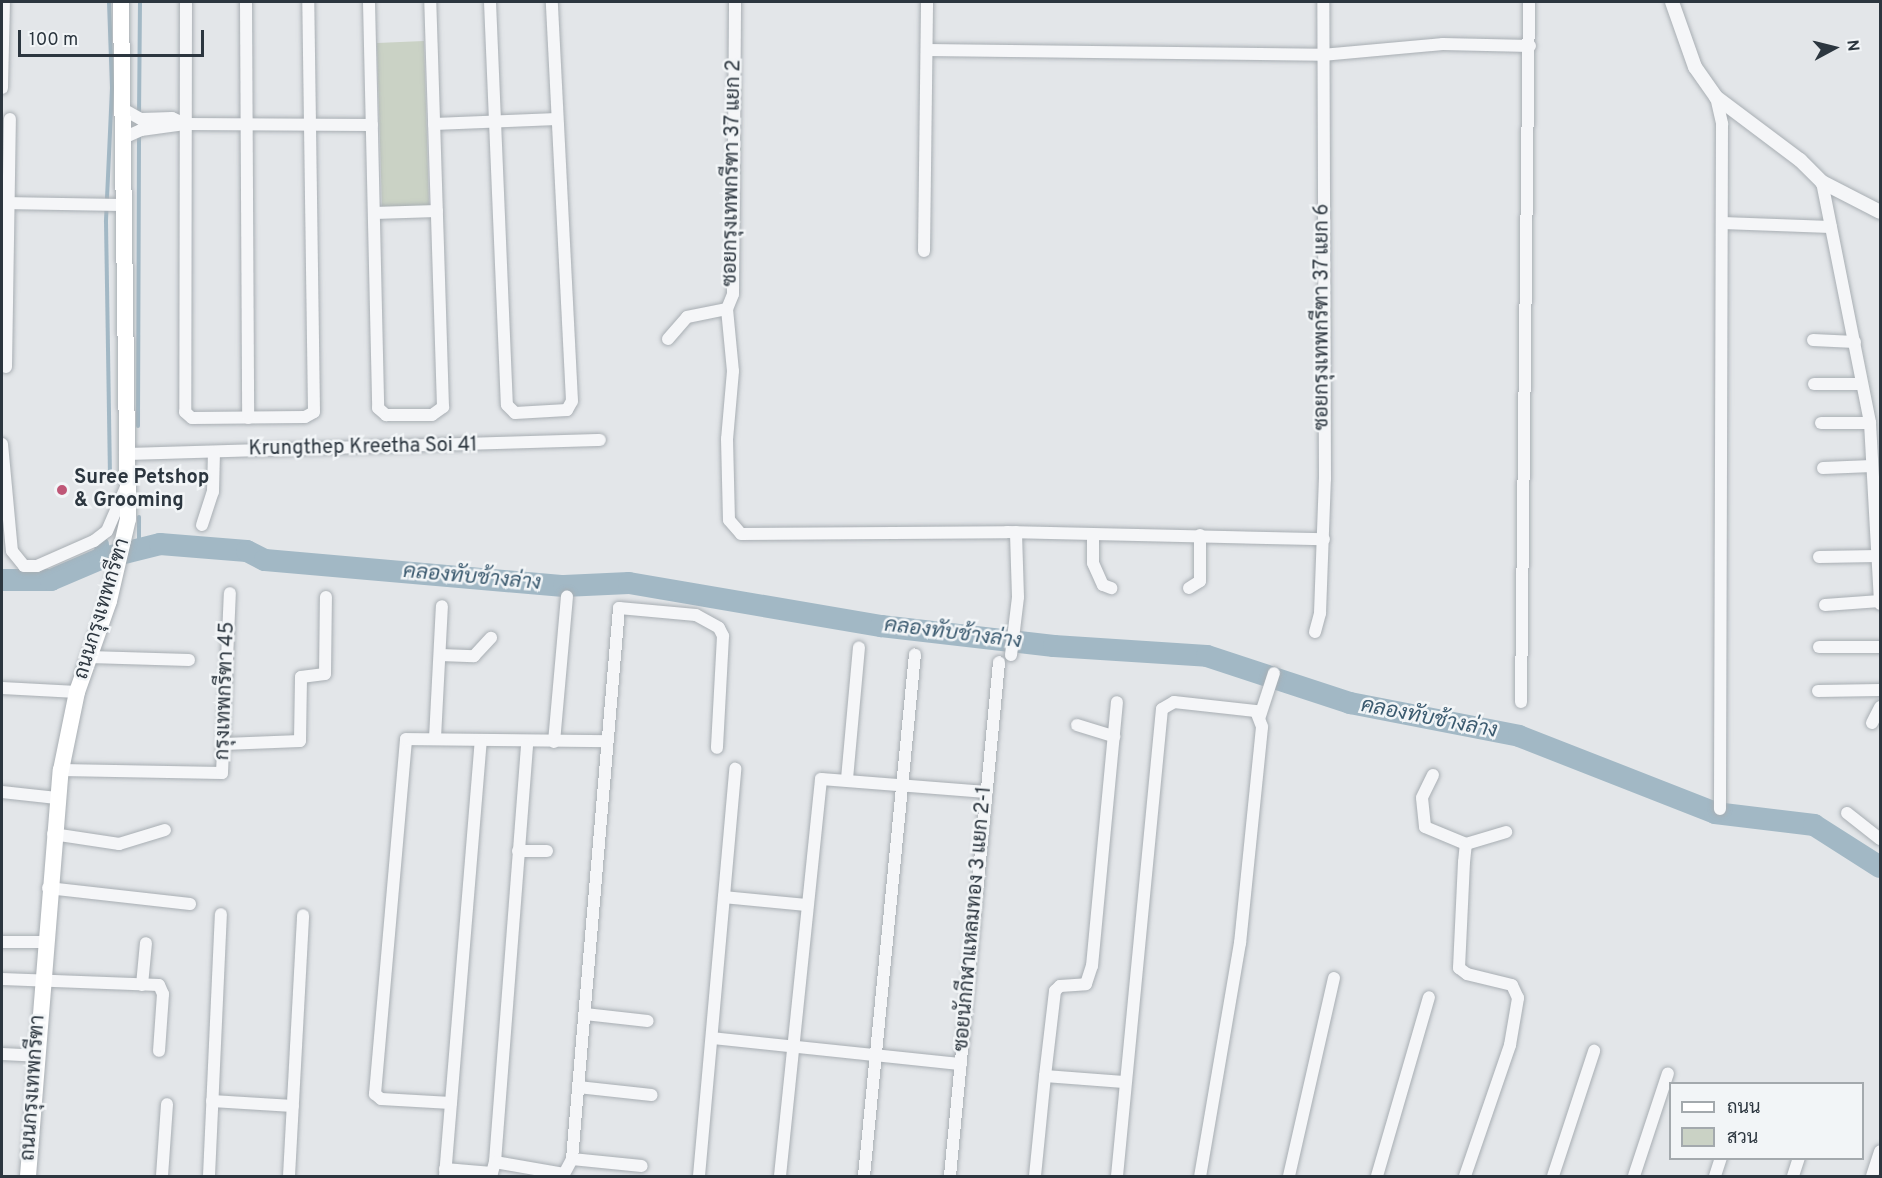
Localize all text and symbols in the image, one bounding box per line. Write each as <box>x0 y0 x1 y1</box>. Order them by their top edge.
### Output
scale bar <box>21 18 207 56</box>
north arrow <box>1804 18 1864 78</box>
text: 100 m <box>29 29 78 52</box>
text: N <box>1841 39 1862 53</box>
street label: ซอยกรุงเทพกรีฑา 37 แยก 2 <box>719 59 747 287</box>
street label: ซอยกรุงเทพกรีฑา 37 แยก 6 <box>1311 203 1335 431</box>
street label: Krungthep Kreetha Soi 41 <box>248 434 478 462</box>
place label: Suree Petshop & Grooming <box>74 466 209 513</box>
marker: Suree Petshop & Grooming <box>55 483 69 497</box>
street label: ถนนกรุงเทพกรีฑา <box>70 536 136 682</box>
water label: คลองทับช้างล่าง <box>402 559 542 597</box>
water label: คลองทับช้างล่าง <box>883 613 1023 655</box>
street label: กรุงเทพกรีฑา 45 <box>212 621 240 761</box>
water label: คลองทับช้างล่าง <box>1359 693 1499 745</box>
street label: ซอยนักกีฬาแหลมทอง 3 แยก 2-1 <box>950 786 998 1052</box>
street label: ถนนกรุงเทพกรีฑา <box>17 1014 51 1162</box>
legend <box>1669 1082 1864 1160</box>
text: ถนน <box>1727 1097 1760 1120</box>
text: สวน <box>1727 1127 1758 1150</box>

